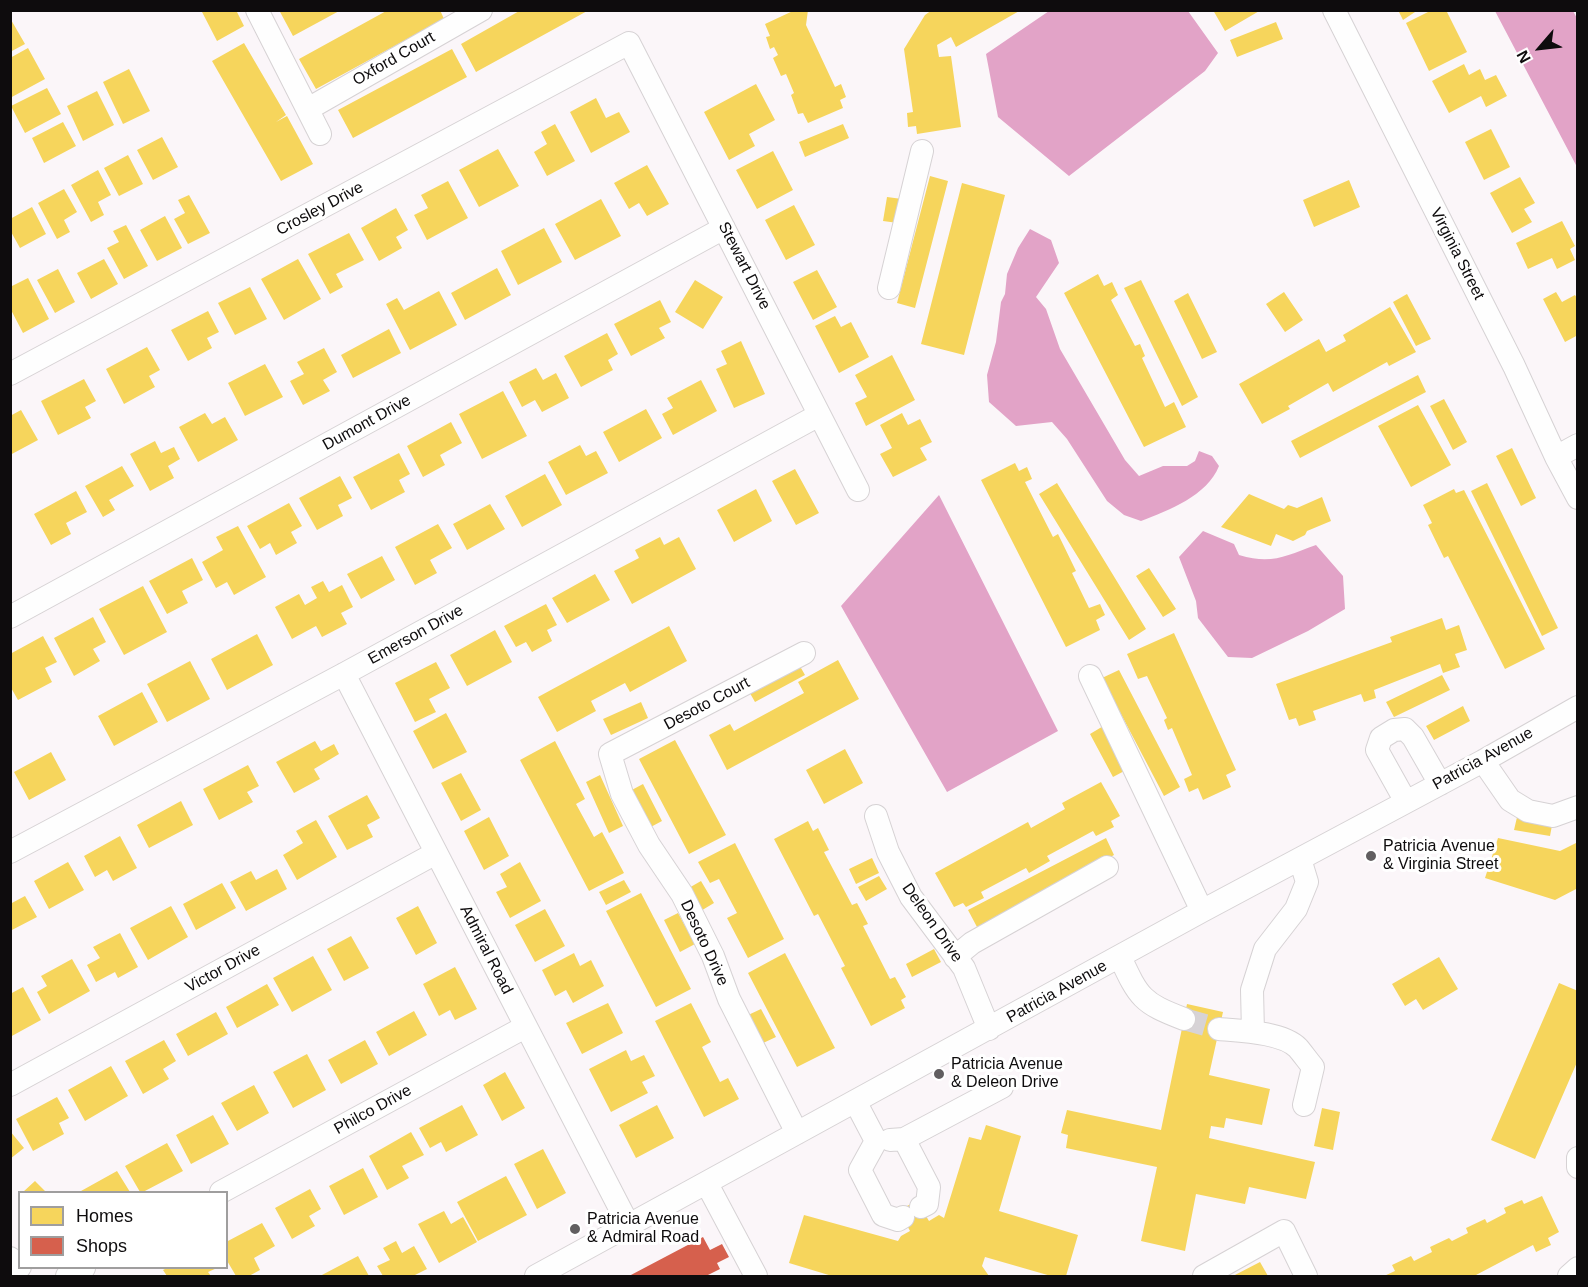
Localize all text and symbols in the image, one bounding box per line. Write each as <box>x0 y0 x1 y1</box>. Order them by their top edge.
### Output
north arrow <box>1510 18 1570 78</box>
street label: Oxford Court <box>350 28 438 90</box>
text: N <box>1513 48 1534 66</box>
street label: Crosley Drive <box>273 178 367 240</box>
street label: Virginia Street <box>1426 205 1488 303</box>
street label: Stewart Drive <box>714 219 774 313</box>
street label: Dumont Drive <box>320 391 414 455</box>
street label: Emerson Drive <box>365 601 467 669</box>
street label: Desoto Court <box>661 673 753 735</box>
street label: Patricia Avenue <box>1429 724 1537 794</box>
place label: Patricia Avenue & Virginia Street <box>1383 837 1498 875</box>
marker: Patricia Avenue & Virginia Street <box>1364 849 1378 863</box>
street label: Deleon Drive <box>898 880 966 966</box>
street label: Desoto Drive <box>676 897 732 989</box>
street label: Admiral Road <box>455 902 517 998</box>
street label: Victor Drive <box>182 941 264 997</box>
street label: Patricia Avenue <box>1003 957 1111 1027</box>
place label: Patricia Avenue & Deleon Drive <box>951 1055 1063 1093</box>
marker: Patricia Avenue & Deleon Drive <box>932 1067 946 1081</box>
street label: Philco Drive <box>331 1081 415 1139</box>
legend <box>18 1191 228 1269</box>
text: Homes <box>76 1206 133 1226</box>
place label: Patricia Avenue & Admiral Road <box>587 1210 699 1248</box>
marker: Patricia Avenue & Admiral Road <box>568 1222 582 1236</box>
text: Shops <box>76 1236 127 1256</box>

